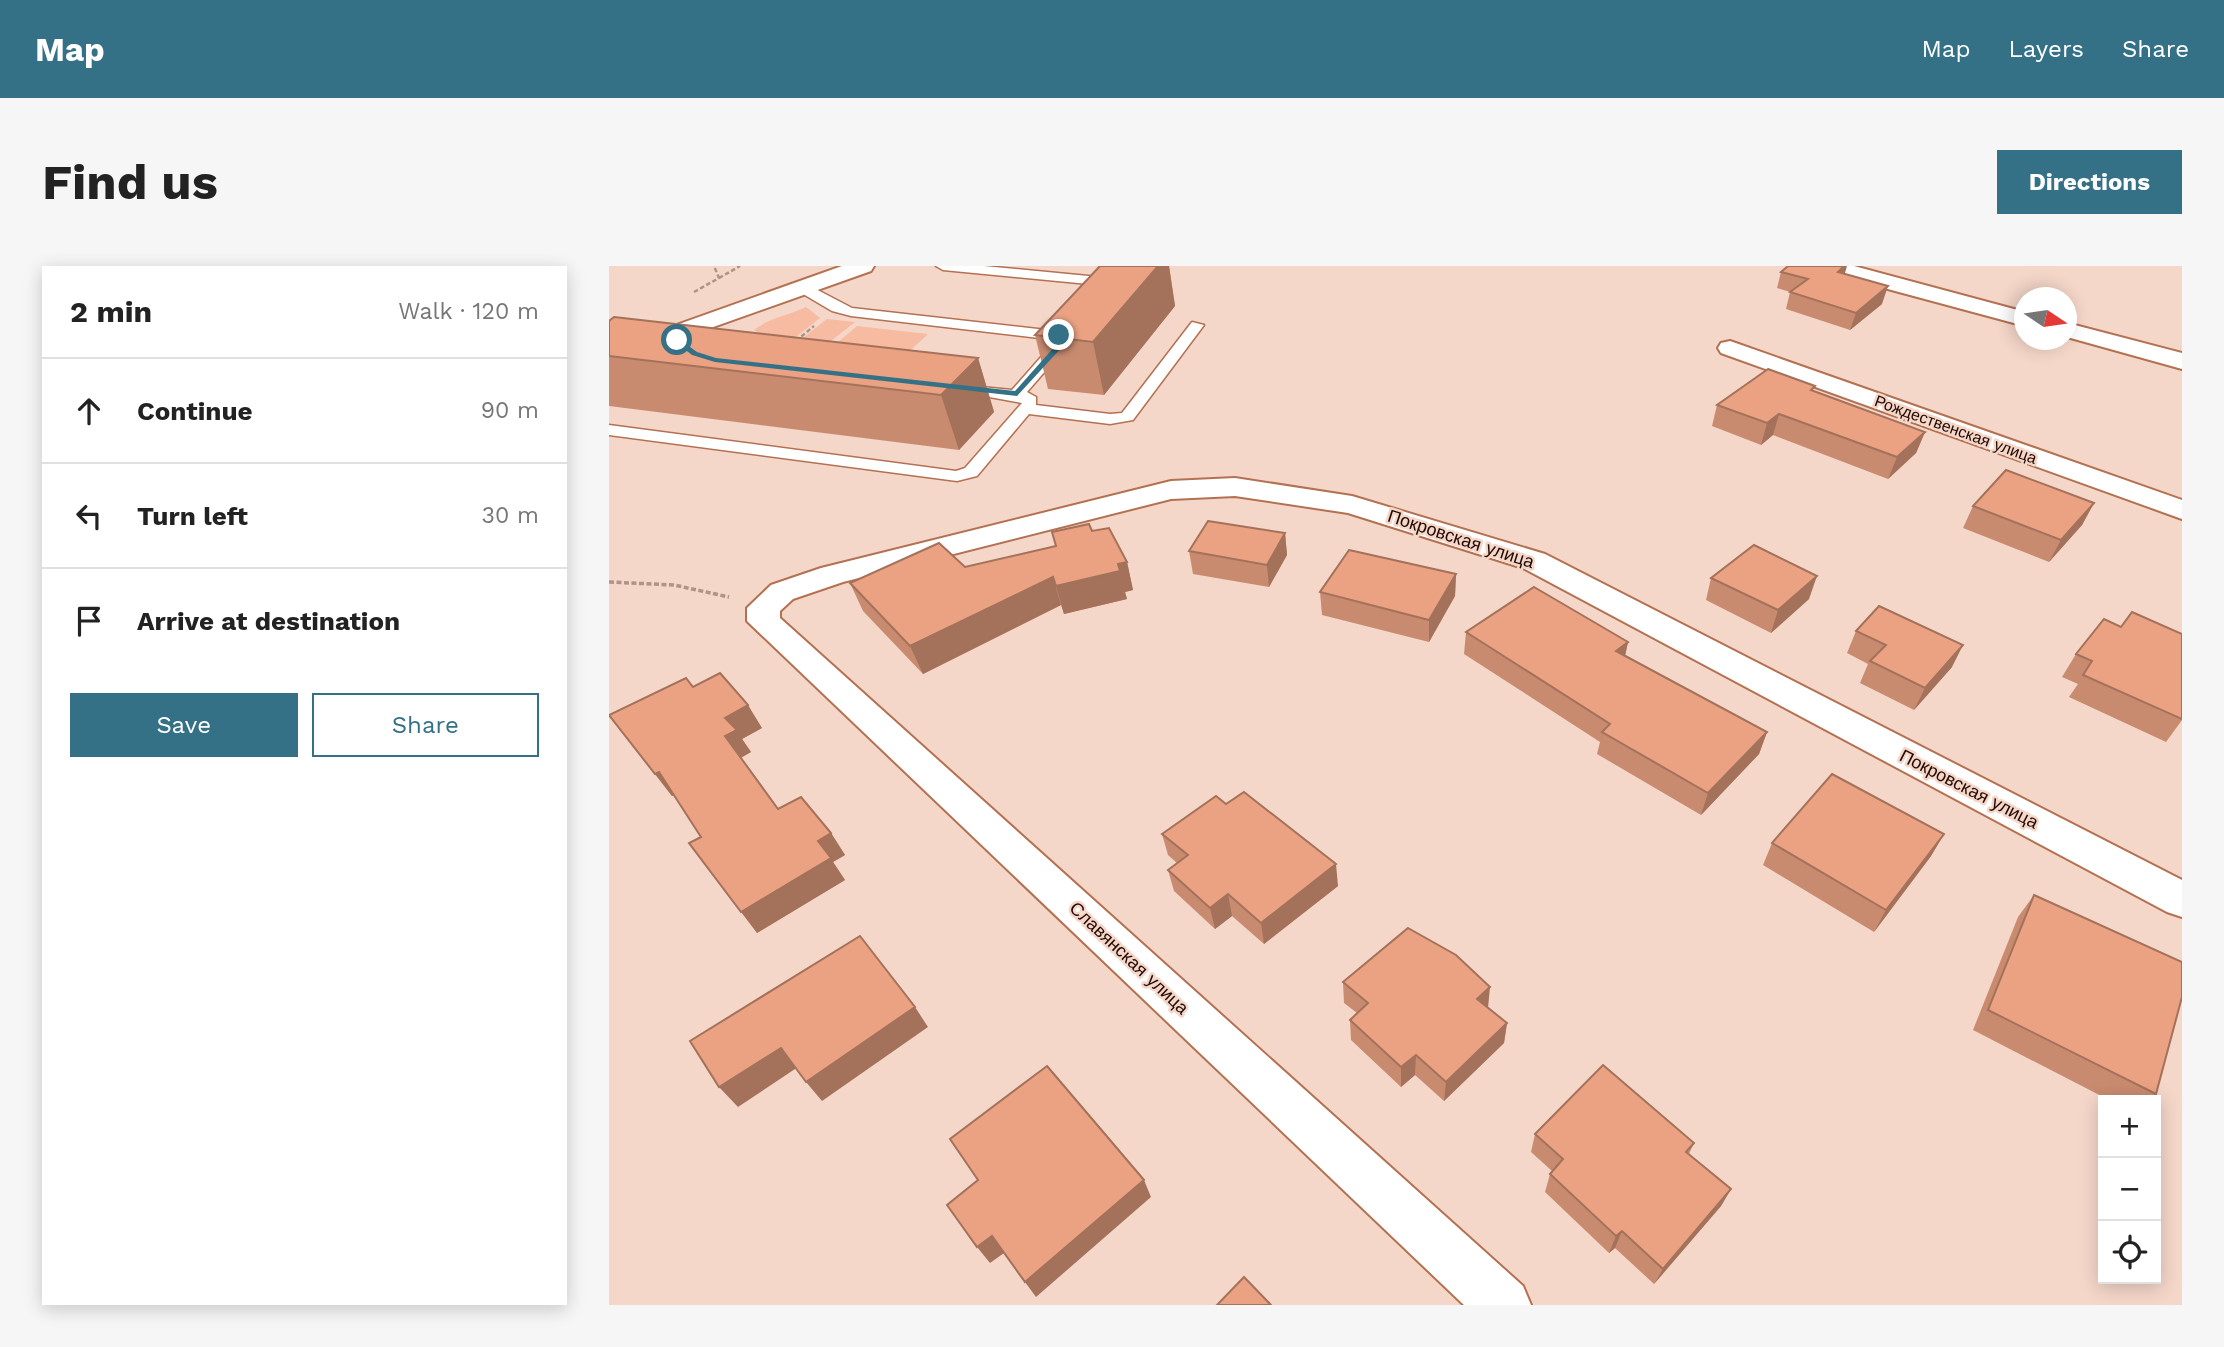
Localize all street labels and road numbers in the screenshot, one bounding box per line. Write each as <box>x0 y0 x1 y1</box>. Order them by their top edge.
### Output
street label: Рождественская улица <box>1872 391 2040 468</box>
street label: Покровская улица <box>1385 505 1538 572</box>
street label: Покровская улица <box>1896 745 2043 833</box>
street label: Славянская улица <box>1065 897 1194 1019</box>

